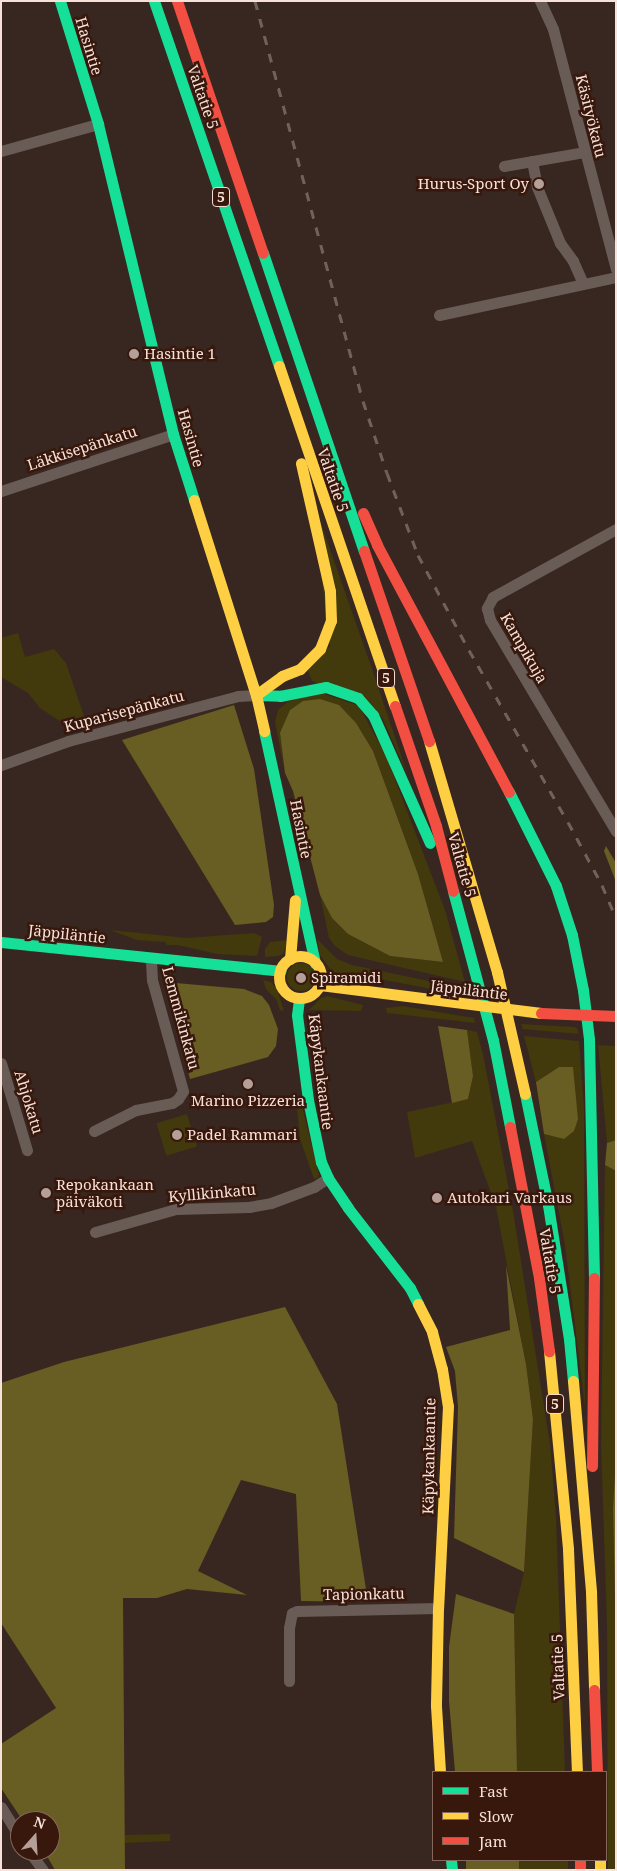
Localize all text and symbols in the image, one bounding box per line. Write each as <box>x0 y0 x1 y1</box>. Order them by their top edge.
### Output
street label: Hasintie <box>72 15 106 77</box>
street label: Valtatie 5 <box>184 63 222 131</box>
street label: Käsityökatu <box>572 73 610 159</box>
place label: Hurus-Sport Oy <box>418 175 529 193</box>
marker: Hurus-Sport Oy <box>533 178 545 190</box>
road number: 5 <box>211 186 231 208</box>
place label: Hasintie 1 <box>144 345 216 363</box>
marker: Hasintie 1 <box>128 348 140 360</box>
street label: Hasintie <box>174 407 208 469</box>
street label: Läkkisepänkatu <box>25 422 139 474</box>
street label: Valtatie 5 <box>314 446 352 514</box>
street label: Kampikuja <box>497 610 551 686</box>
road number: 5 <box>376 666 396 690</box>
street label: Kuparisepänkatu <box>62 686 186 736</box>
street label: Hasintie <box>286 798 316 860</box>
street label: Valtatie 5 <box>444 831 480 899</box>
street label: Jäppiläntie <box>27 921 107 947</box>
street label: Lemmikinkatu <box>159 965 203 1071</box>
place label: Spiramidi <box>311 969 381 987</box>
marker: Spiramidi <box>295 972 307 984</box>
street label: Jäppiläntie <box>429 976 509 1004</box>
street label: Käpykankaantie <box>305 1013 337 1131</box>
street label: Ahjokatu <box>11 1068 47 1136</box>
marker: Marino Pizzeria <box>242 1078 254 1090</box>
place label: Marino Pizzeria <box>191 1092 305 1110</box>
place label: Padel Rammari <box>187 1126 297 1144</box>
marker: Padel Rammari <box>171 1129 183 1141</box>
place label: Repokankaan päiväkoti <box>56 1175 154 1210</box>
street label: Kyllikinkatu <box>167 1180 257 1206</box>
marker: Repokankaan päiväkoti <box>40 1187 52 1199</box>
place label: Autokari Varkaus <box>447 1189 572 1207</box>
marker: Autokari Varkaus <box>431 1192 443 1204</box>
street label: Valtatie 5 <box>535 1227 565 1295</box>
road number: 5 <box>545 1392 565 1416</box>
street label: Käpykankaantie <box>419 1398 439 1514</box>
street label: Tapionkatu <box>323 1584 405 1604</box>
street label: Valtatie 5 <box>548 1633 568 1701</box>
legend <box>432 1771 607 1861</box>
text: Fast <box>479 1781 508 1801</box>
text: Slow <box>479 1806 513 1826</box>
north arrow <box>10 1811 60 1861</box>
text: N <box>31 1812 48 1833</box>
text: Jam <box>479 1831 507 1851</box>

